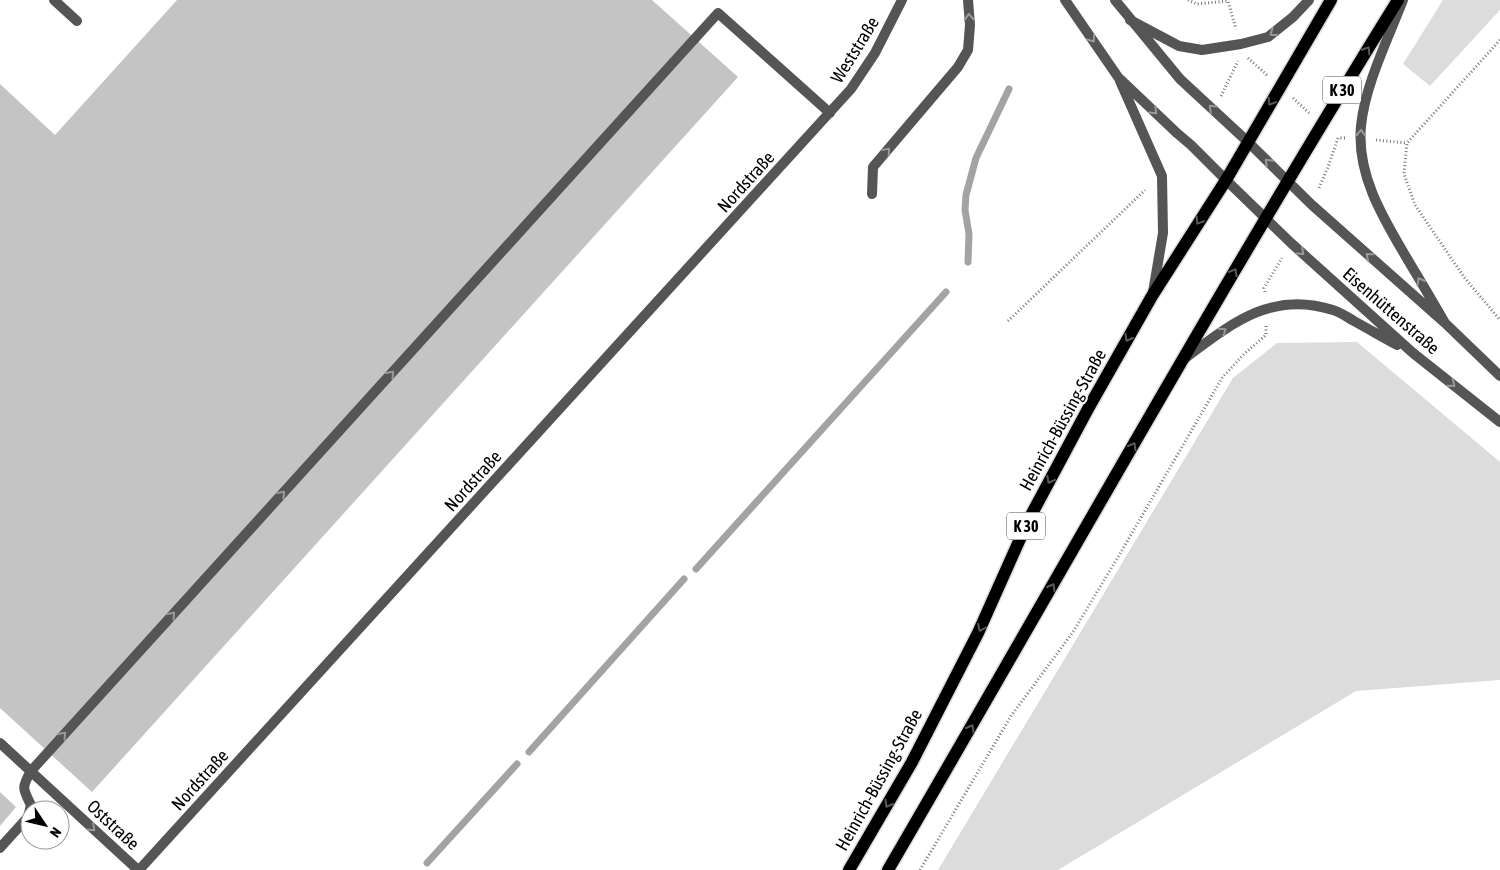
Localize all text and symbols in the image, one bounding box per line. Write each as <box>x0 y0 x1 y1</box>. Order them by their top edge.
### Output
street label: Weststraße <box>826 13 883 87</box>
one-way arrow <box>964 13 975 21</box>
one-way arrow <box>1269 27 1279 36</box>
one-way arrow <box>1086 33 1095 42</box>
one-way arrow <box>1361 46 1371 55</box>
road number: K 30 <box>1323 76 1361 104</box>
one-way arrow <box>1267 97 1277 106</box>
one-way arrow <box>1148 105 1157 114</box>
one-way arrow <box>1209 105 1218 114</box>
one-way arrow <box>1355 128 1366 136</box>
street label: Nordstraße <box>713 147 778 216</box>
one-way arrow <box>881 147 890 156</box>
one-way arrow <box>1265 158 1274 167</box>
one-way arrow <box>1196 216 1206 225</box>
one-way arrow <box>1295 246 1304 255</box>
one-way arrow <box>1366 252 1375 261</box>
street label: Eisenhüttenstraße <box>1339 263 1444 358</box>
one-way arrow <box>1228 268 1238 277</box>
one-way arrow <box>1417 277 1427 286</box>
one-way arrow <box>1217 328 1227 337</box>
one-way arrow <box>1124 333 1134 342</box>
street label: Heinrich-Büssing-Straße <box>1015 345 1110 494</box>
one-way arrow <box>385 370 394 379</box>
one-way arrow <box>1446 378 1455 387</box>
one-way arrow <box>1127 443 1137 452</box>
street label: Nordstraße <box>440 446 505 515</box>
one-way arrow <box>1046 475 1056 484</box>
one-way arrow <box>276 491 285 500</box>
road number: K 30 <box>1007 512 1045 540</box>
one-way arrow <box>1046 584 1056 593</box>
one-way arrow <box>167 611 176 620</box>
one-way arrow <box>977 622 987 631</box>
street label: Heinrich-Büssing-Straße <box>831 705 926 854</box>
one-way arrow <box>964 724 974 733</box>
one-way arrow <box>57 732 66 741</box>
street label: Nordstraße <box>167 745 232 814</box>
street label: Oststraße <box>83 795 144 854</box>
one-way arrow <box>884 798 894 807</box>
north arrow <box>20 800 70 850</box>
one-way arrow <box>87 822 96 831</box>
text: N <box>47 824 65 840</box>

